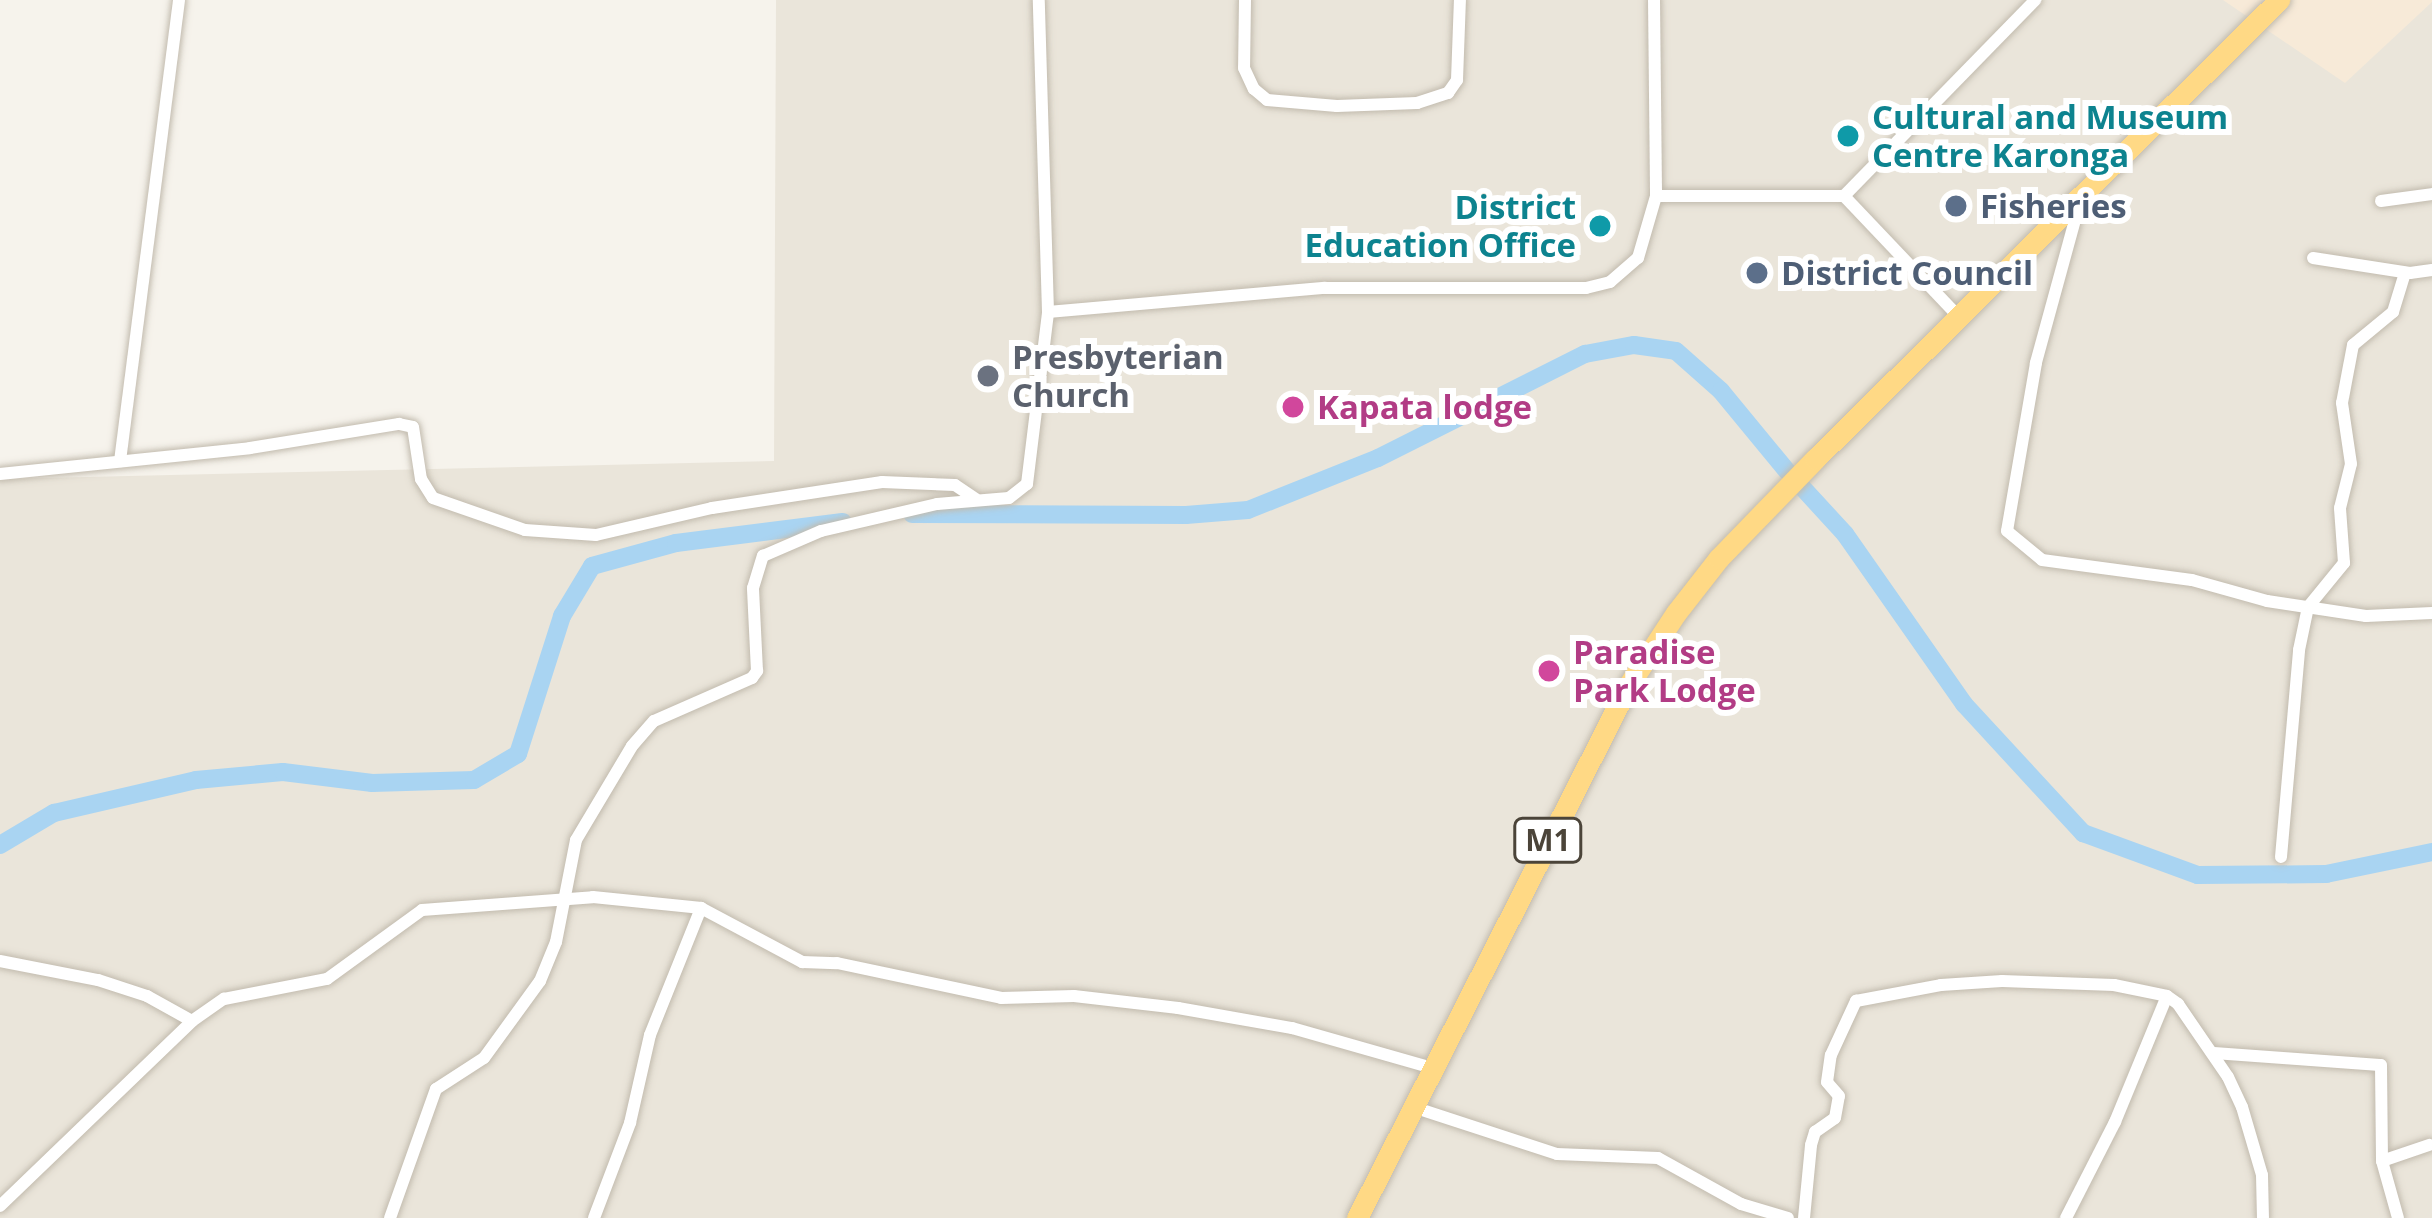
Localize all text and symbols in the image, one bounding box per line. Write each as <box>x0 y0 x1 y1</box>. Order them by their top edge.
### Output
place label: Cultural and Museum Centre Karonga <box>1872 97 2228 175</box>
marker: Cultural and Museum Centre Karonga <box>1835 123 1861 149</box>
place label: Fisheries <box>1980 186 2127 226</box>
place label: District Education Office <box>1305 187 1576 265</box>
marker: Fisheries <box>1943 193 1969 219</box>
marker: District Education Office <box>1587 213 1613 239</box>
place label: District Council <box>1781 253 2033 293</box>
marker: District Council <box>1744 260 1770 286</box>
place label: Presbyterian Church <box>1012 337 1224 415</box>
marker: Presbyterian Church <box>975 363 1001 389</box>
place label: Kapata lodge <box>1317 387 1532 427</box>
marker: Kapata lodge <box>1280 394 1306 420</box>
place label: Paradise Park Lodge <box>1573 632 1756 710</box>
marker: Paradise Park Lodge <box>1536 658 1562 684</box>
road number: M1 <box>1512 816 1584 864</box>

